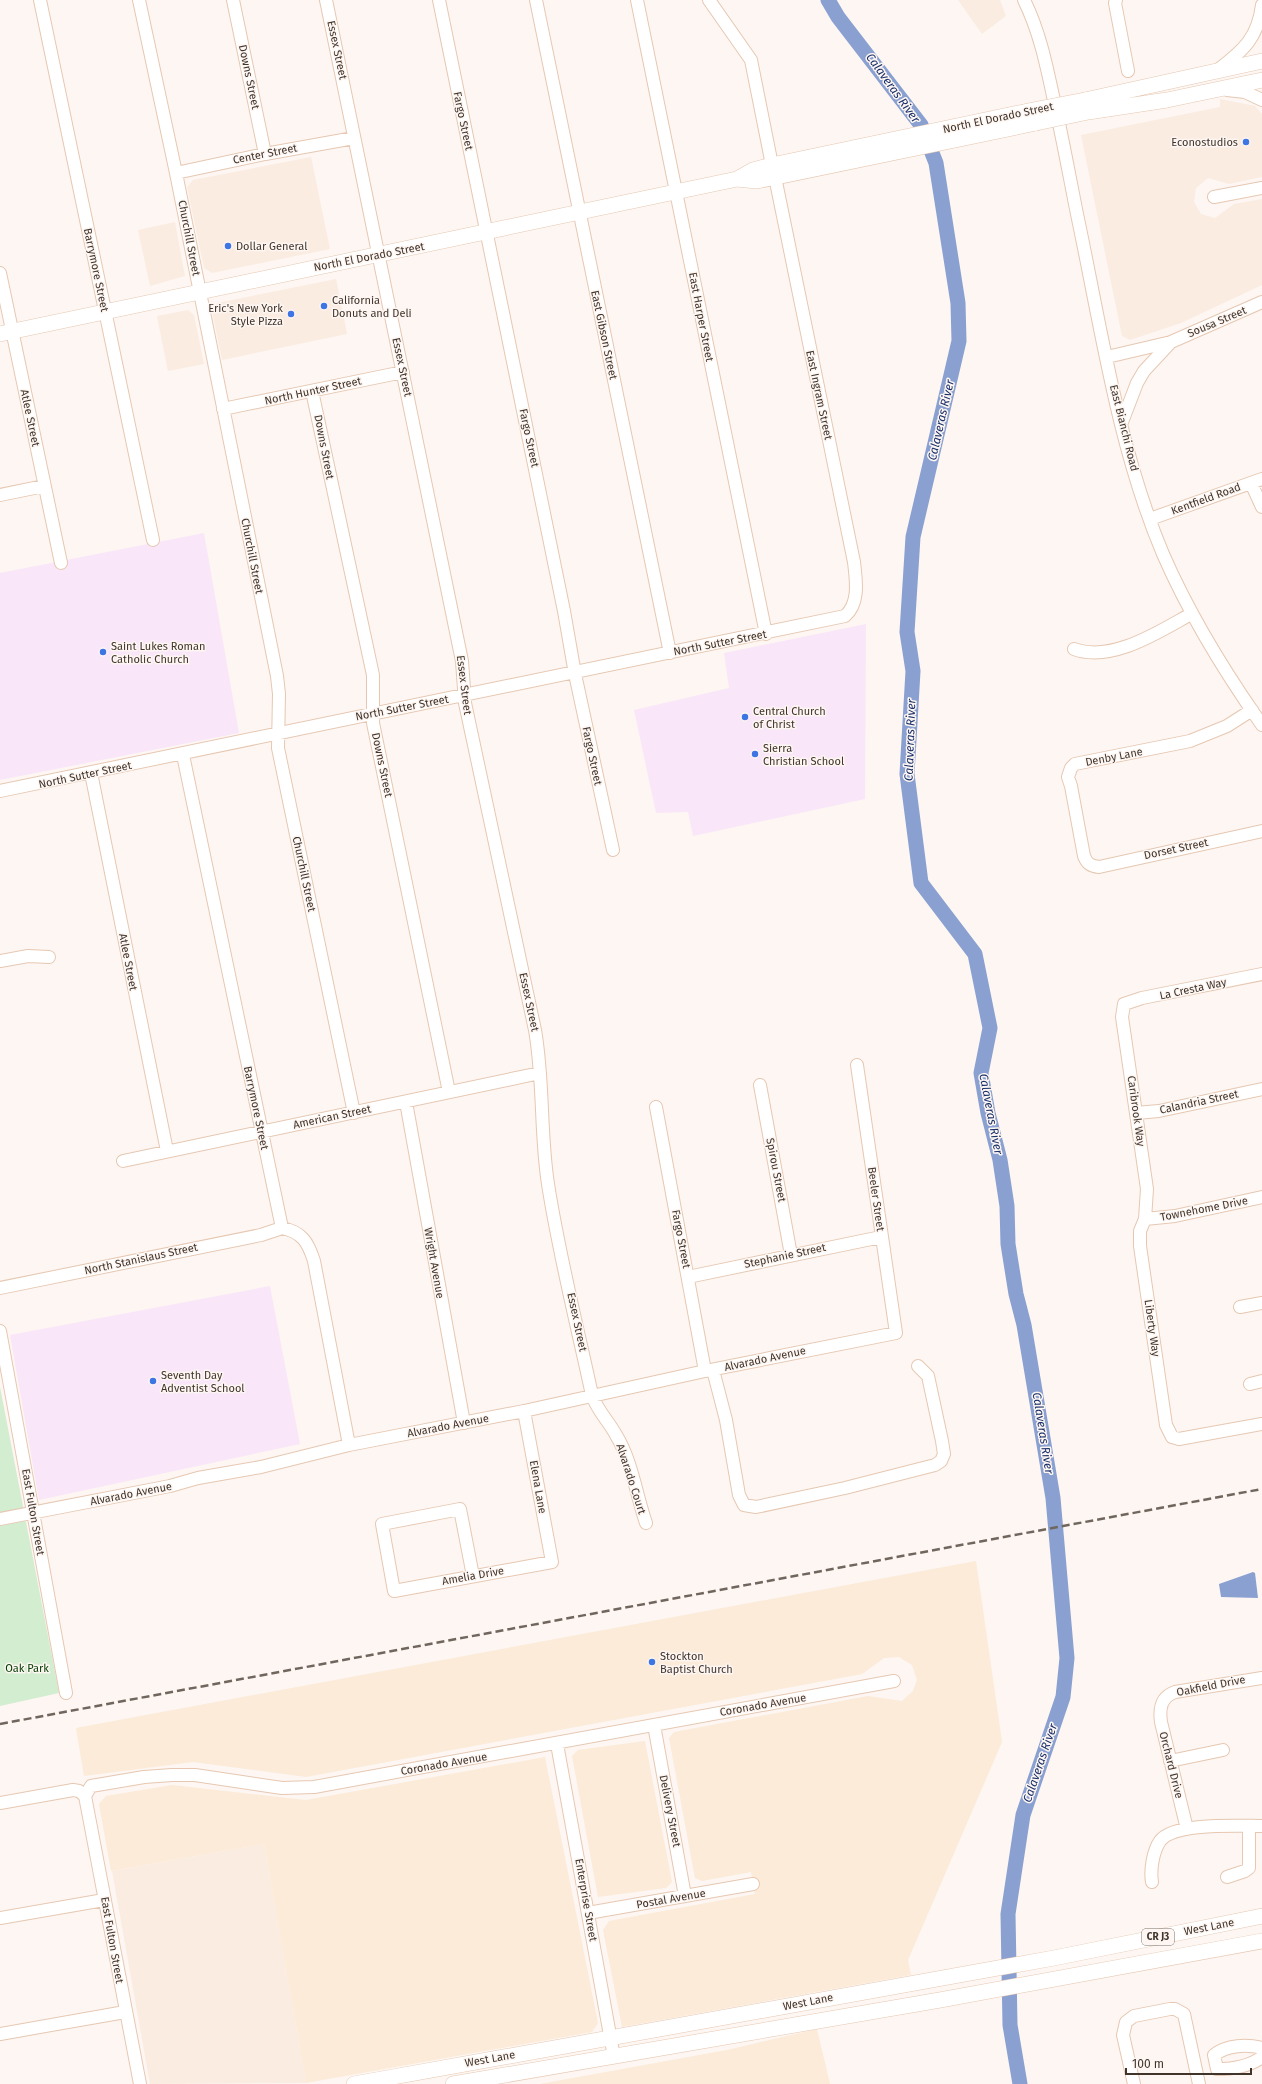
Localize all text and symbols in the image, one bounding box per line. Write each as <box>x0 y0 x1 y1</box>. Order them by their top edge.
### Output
street label: Essex Street <box>324 19 350 81</box>
street label: Downs Street <box>236 43 262 111</box>
water label: Calaveras River <box>863 51 923 126</box>
street label: Fargo Street <box>450 91 476 151</box>
street label: North El Dorado Street <box>942 100 1054 136</box>
place label: Econostudios <box>1171 136 1238 149</box>
marker: Econostudios <box>1241 137 1251 147</box>
street label: Center Street <box>232 141 298 167</box>
street label: Churchill Street <box>175 199 203 277</box>
street label: Barrymore Street <box>81 227 111 313</box>
place label: Dollar General <box>236 240 307 253</box>
street label: North El Dorado Street <box>313 240 426 274</box>
marker: Dollar General <box>223 241 233 251</box>
street label: East Harper Street <box>686 271 716 363</box>
street label: East Gibson Street <box>588 289 620 381</box>
place label: California Donuts and Deli <box>332 294 412 320</box>
marker: California Donuts and Deli <box>319 301 329 311</box>
place label: Eric's New York Style Pizza <box>208 302 283 328</box>
street label: Sousa Street <box>1186 304 1248 340</box>
marker: Eric's New York Style Pizza <box>286 309 296 319</box>
street label: Essex Street <box>389 336 415 398</box>
street label: East Ingram Street <box>803 349 835 441</box>
street label: North Hunter Street <box>263 374 363 408</box>
water label: Calaveras River <box>925 378 957 462</box>
street label: East Bianchi Road <box>1107 383 1141 473</box>
street label: Atlee Street <box>18 388 42 448</box>
street label: Fargo Street <box>516 408 542 468</box>
street label: Downs Street <box>311 413 337 481</box>
street label: Kentfield Road <box>1169 480 1243 518</box>
street label: Churchill Street <box>238 517 266 595</box>
street label: North Sutter Street <box>672 628 768 658</box>
place label: Saint Lukes Roman Catholic Church <box>111 640 205 666</box>
marker: Saint Lukes Roman Catholic Church <box>98 647 108 657</box>
street label: Essex Street <box>454 654 474 716</box>
street label: North Sutter Street <box>354 693 450 723</box>
water label: Calaveras River <box>902 698 918 781</box>
place label: Central Church of Christ <box>753 705 826 731</box>
marker: Central Church of Christ <box>740 712 750 722</box>
street label: Fargo Street <box>579 726 605 786</box>
street label: Downs Street <box>369 731 395 799</box>
place label: Sierra Christian School <box>763 742 844 768</box>
street label: Denby Lane <box>1084 745 1144 769</box>
marker: Sierra Christian School <box>750 749 760 759</box>
street label: North Sutter Street <box>37 759 133 791</box>
street label: Churchill Street <box>290 835 318 913</box>
street label: Dorset Street <box>1143 836 1209 862</box>
street label: Atlee Street <box>116 932 140 992</box>
street label: Essex Street <box>516 971 542 1033</box>
street label: La Cresta Way <box>1158 975 1228 1002</box>
street label: Barrymore Street <box>241 1065 271 1151</box>
water label: Calaveras River <box>976 1072 1006 1156</box>
street label: Caribrook Way <box>1125 1075 1147 1148</box>
street label: Calandria Street <box>1158 1087 1240 1117</box>
street label: American Street <box>292 1102 372 1132</box>
street label: Spirou Street <box>763 1137 789 1203</box>
street label: Beeler Street <box>865 1166 887 1232</box>
street label: Townehome Drive <box>1159 1194 1249 1224</box>
street label: Fargo Street <box>669 1209 693 1269</box>
street label: Wright Avenue <box>421 1226 447 1300</box>
street label: North Stanislaus Street <box>83 1241 199 1277</box>
street label: Stephanie Street <box>743 1241 827 1271</box>
street label: Essex Street <box>564 1291 590 1353</box>
street label: Liberty Way <box>1142 1299 1163 1358</box>
street label: Alvarado Avenue <box>723 1344 807 1374</box>
place label: Seventh Day Adventist School <box>161 1369 245 1395</box>
marker: Seventh Day Adventist School <box>148 1376 158 1386</box>
water label: Calaveras River <box>1030 1391 1056 1475</box>
street label: Alvarado Avenue <box>406 1412 490 1440</box>
street label: Alvarado Court <box>613 1442 649 1516</box>
street label: Elena Lane <box>527 1459 549 1515</box>
street label: East Fulton Street <box>19 1468 47 1556</box>
street label: Alvarado Avenue <box>89 1480 173 1508</box>
street label: Amelia Drive <box>441 1564 505 1588</box>
place label: Stockton Baptist Church <box>660 1650 733 1676</box>
marker: Stockton Baptist Church <box>647 1657 657 1667</box>
park label: Oak Park <box>5 1662 49 1675</box>
street label: Oakfield Drive <box>1175 1673 1247 1699</box>
street label: Coronado Avenue <box>719 1691 807 1719</box>
water label: Calaveras River <box>1020 1721 1060 1804</box>
street label: Orchard Drive <box>1156 1730 1186 1800</box>
street label: Coronado Avenue <box>400 1750 488 1778</box>
street label: Delivery Street <box>657 1774 683 1848</box>
street label: Enterprise Street <box>572 1857 600 1943</box>
street label: Postal Avenue <box>635 1887 707 1911</box>
street label: East Fulton Street <box>98 1896 126 1984</box>
street label: West Lane <box>1183 1916 1235 1938</box>
road number: CR J3 <box>1142 1929 1174 1945</box>
street label: West Lane <box>782 1991 834 2013</box>
street label: West Lane <box>464 2048 516 2070</box>
scale bar <box>1126 2050 1251 2076</box>
text: 100 m <box>1132 2057 1164 2071</box>

